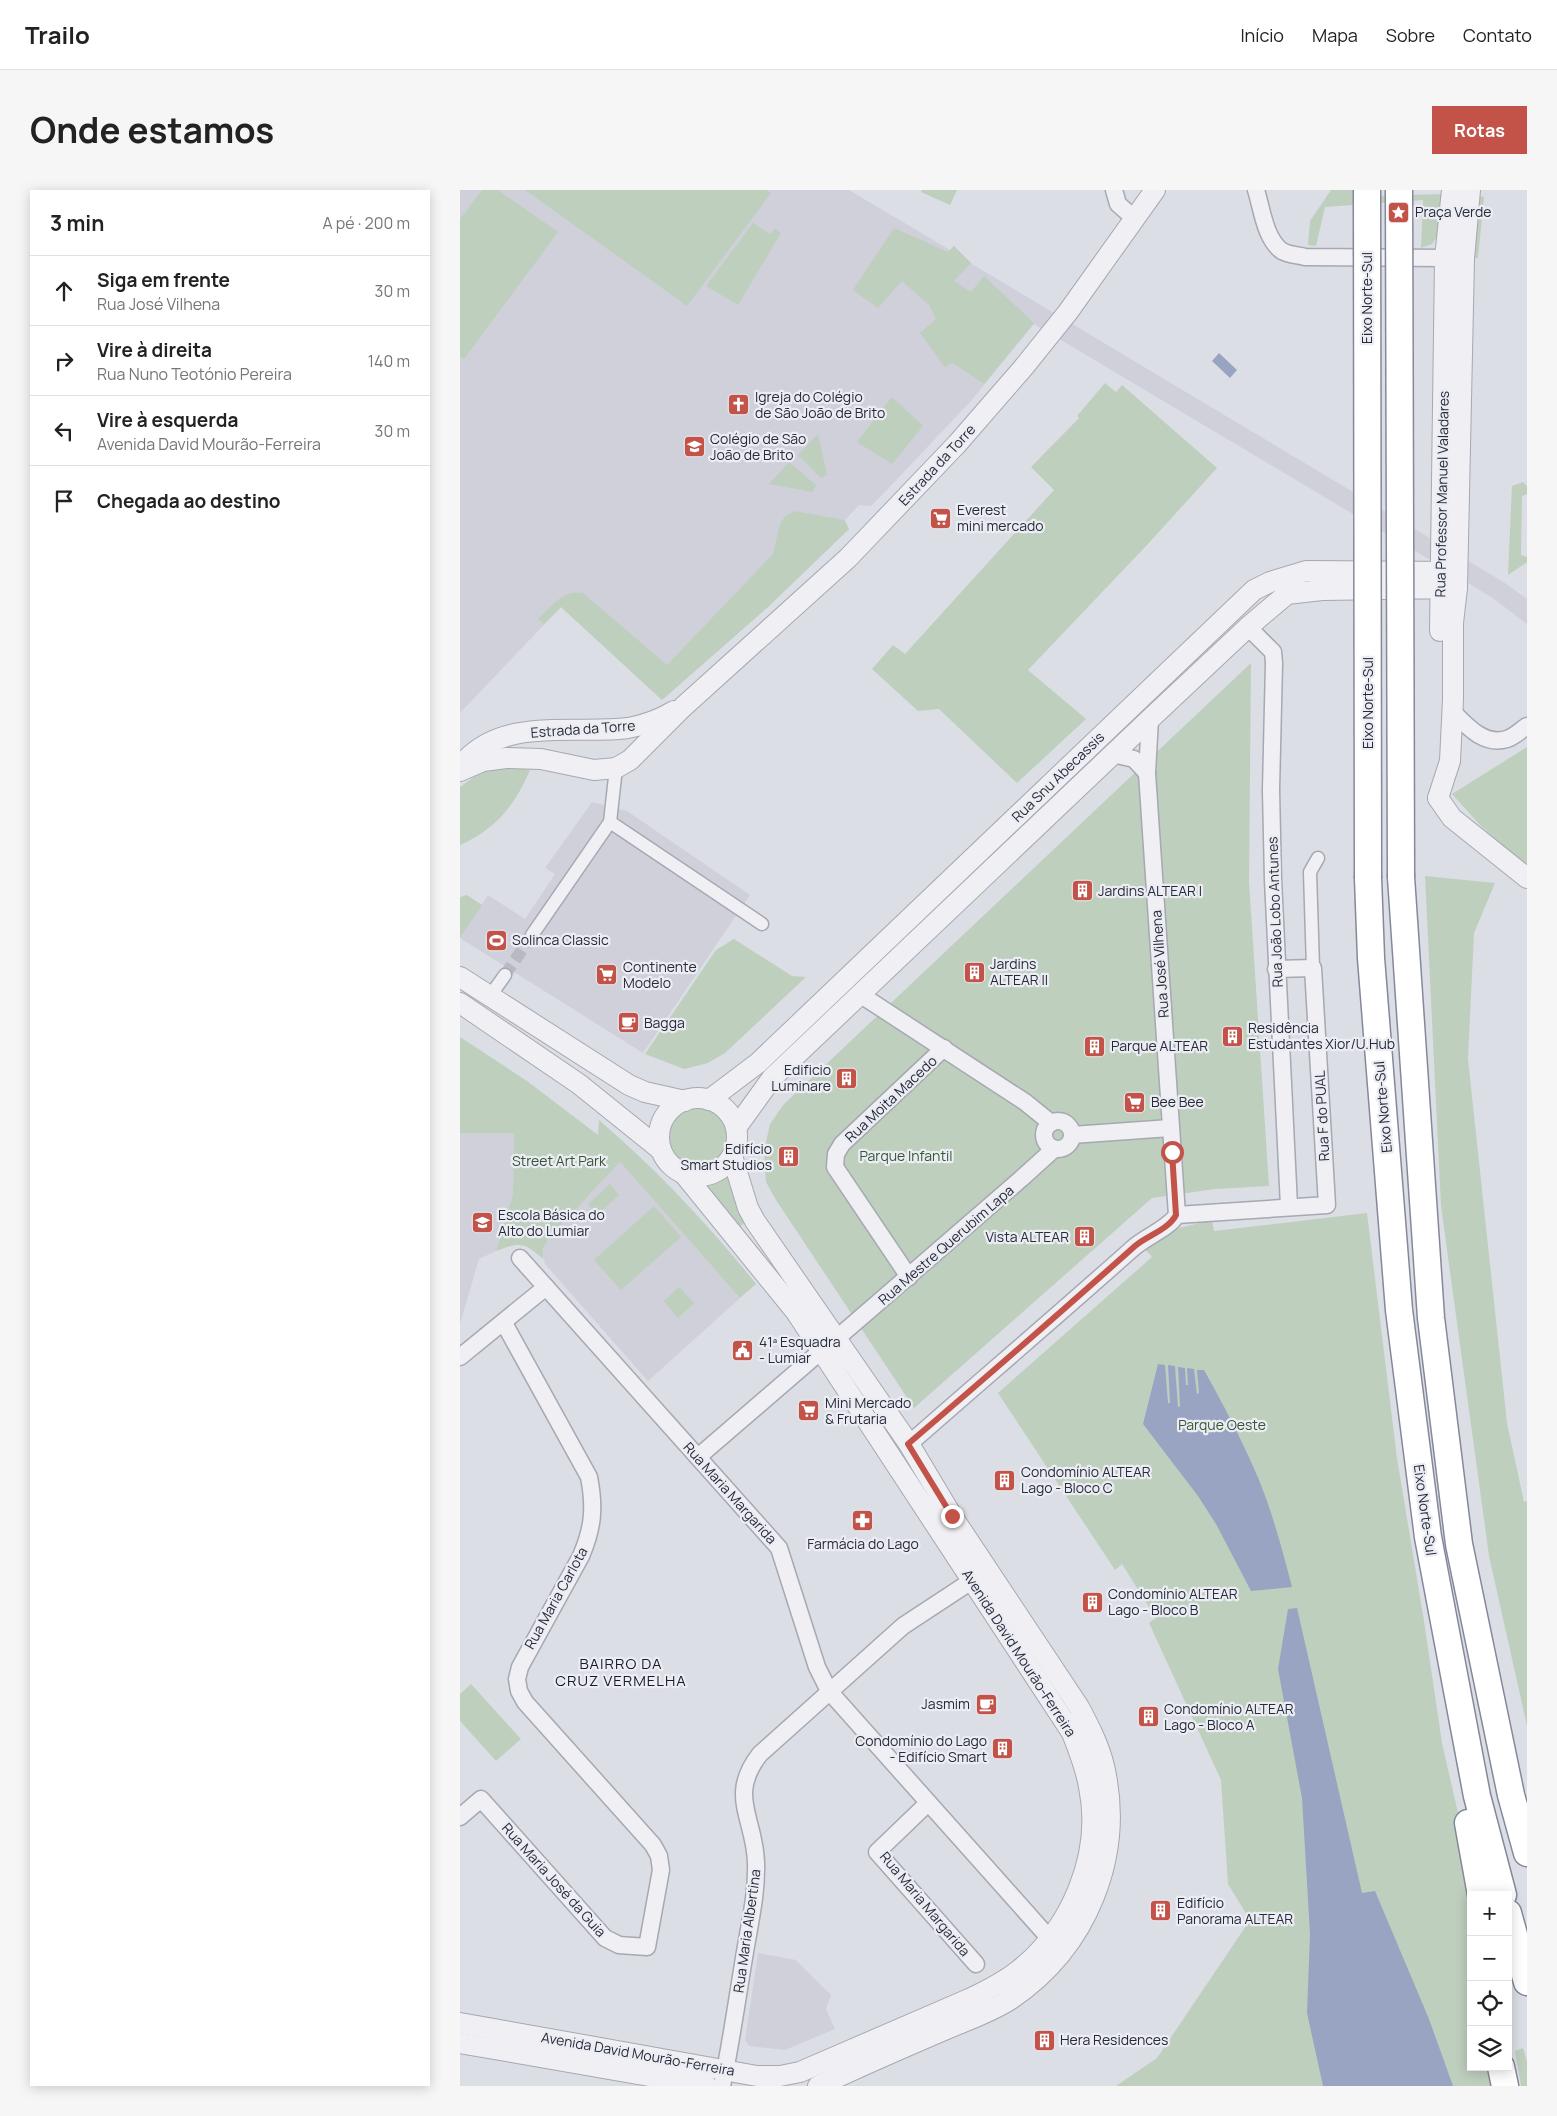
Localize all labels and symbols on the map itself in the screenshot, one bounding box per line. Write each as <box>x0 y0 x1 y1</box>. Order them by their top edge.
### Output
place icon: Praça Verde <box>1387 200 1411 224</box>
place label: Praça Verde <box>1415 202 1491 221</box>
street label: Eixo Norte-Sul <box>1357 252 1376 344</box>
place label: Igreja do Colégio de São João de Brito <box>755 387 885 422</box>
street label: Rua Professor Manuel Valadares <box>1430 391 1453 597</box>
church icon: Igreja do Colégio de São João de Brito <box>727 393 751 417</box>
street label: Estrada da Torre <box>894 420 979 509</box>
place label: Colégio de São João de Brito <box>710 429 806 464</box>
school or university icon: Colégio de São João de Brito <box>682 435 706 459</box>
place label: Everest mini mercado <box>957 500 1044 535</box>
supermarket icon: Everest mini mercado <box>929 506 953 530</box>
street label: Eixo Norte-Sul <box>1358 657 1377 749</box>
street label: Estrada da Torre <box>530 715 636 742</box>
street label: Rua Snu Abecassis <box>1007 727 1108 826</box>
street label: Rua João Lobo Antunes <box>1262 836 1287 988</box>
building icon: Jardins ALTEAR I <box>1070 879 1094 903</box>
place label: Jardins ALTEAR I <box>1098 881 1202 900</box>
street label: Rua José Vilhena <box>1146 910 1173 1018</box>
sports icon: Solinca Classic <box>484 928 508 952</box>
place label: Solinca Classic <box>512 930 609 949</box>
place label: Jardins ALTEAR II <box>990 954 1048 989</box>
place label: Continente Modelo <box>623 957 697 992</box>
building icon: Jardins ALTEAR II <box>962 960 986 984</box>
supermarket icon: Continente Modelo <box>595 963 619 987</box>
cafe icon: Bagga <box>616 1011 640 1035</box>
place label: Bagga <box>644 1013 685 1032</box>
place label: Residência Estudantes Xior/U.Hub <box>1248 1018 1395 1053</box>
building icon: Residência Estudantes Xior/U.Hub <box>1220 1024 1244 1048</box>
building icon: Parque ALTEAR <box>1083 1034 1107 1058</box>
place label: Parque ALTEAR <box>1111 1036 1208 1055</box>
street label: Rua Moita Macedo <box>841 1051 941 1146</box>
place label: Edificio Luminare <box>771 1060 831 1095</box>
street label: Eixo Norte-Sul <box>1369 1060 1396 1154</box>
building icon: Edificio Luminare <box>835 1066 859 1090</box>
street label: Rua F do PUAL <box>1310 1070 1333 1162</box>
supermarket icon: Bee Bee <box>1123 1090 1147 1114</box>
place label: Bee Bee <box>1151 1092 1204 1111</box>
place label: Edifício Smart Studios <box>681 1139 772 1174</box>
route start <box>1161 1141 1184 1164</box>
building icon: Edifício Smart Studios <box>776 1145 800 1169</box>
park label: Parque Infantil <box>859 1146 953 1165</box>
park label: Street Art Park <box>512 1151 607 1170</box>
street label: Rua Mestre Querubim Lapa <box>874 1180 1017 1309</box>
place label: Escola Básica do Alto do Lumiar <box>498 1205 605 1240</box>
school or university icon: Escola Básica do Alto do Lumiar <box>470 1211 494 1235</box>
building icon: Vista ALTEAR <box>1073 1225 1097 1249</box>
place label: Vista ALTEAR <box>985 1227 1069 1246</box>
place label: 41ª Esquadra - Lumiar <box>759 1332 840 1367</box>
public building icon: 41ª Esquadra - Lumiar <box>731 1338 755 1362</box>
place label: Mini Mercado & Frutaria <box>825 1393 911 1428</box>
supermarket icon: Mini Mercado & Frutaria <box>797 1399 821 1423</box>
park label: Parque Oeste <box>1178 1415 1266 1434</box>
street label: Rua Maria Margarida <box>680 1438 781 1548</box>
place label: Condomínio ALTEAR Lago - Bloco C <box>1021 1462 1151 1497</box>
street label: Eixo Norte-Sul <box>1410 1463 1441 1557</box>
building icon: Condomínio ALTEAR Lago - Bloco C <box>993 1468 1017 1492</box>
route end <box>941 1505 964 1528</box>
pharmacy icon: Farmácia do Lago <box>851 1509 875 1533</box>
place label: Farmácia do Lago <box>807 1534 919 1553</box>
street label: Rua Maria Carlota <box>520 1543 591 1652</box>
street label: Avenida David Mourão-Ferreira <box>958 1565 1081 1740</box>
place label: Condomínio ALTEAR Lago - Bloco B <box>1108 1584 1238 1619</box>
building icon: Condomínio ALTEAR Lago - Bloco B <box>1080 1590 1104 1614</box>
district label: BAIRRO DA CRUZ VERMELHA <box>555 1653 687 1691</box>
cafe icon: Jasmim <box>974 1692 998 1716</box>
place label: Jasmim <box>921 1694 970 1713</box>
place label: Condomínio ALTEAR Lago - Bloco A <box>1164 1699 1294 1734</box>
building icon: Condomínio ALTEAR Lago - Bloco A <box>1136 1705 1160 1729</box>
place label: Condomínio do Lago - Edifício Smart <box>855 1731 987 1766</box>
building icon: Condomínio do Lago - Edifício Smart <box>991 1737 1015 1761</box>
street label: Rua Maria José da Guia <box>498 1819 611 1941</box>
street label: Rua Maria Margarida <box>876 1847 975 1960</box>
street label: Rua Maria Albertina <box>728 1868 765 1994</box>
place label: Edifício Panorama ALTEAR <box>1177 1893 1293 1928</box>
building icon: Edifício Panorama ALTEAR <box>1149 1899 1173 1923</box>
street label: Avenida David Mourão-Ferreira <box>540 2027 736 2080</box>
building icon: Hera Residences <box>1032 2028 1056 2052</box>
place label: Hera Residences <box>1060 2030 1168 2049</box>

